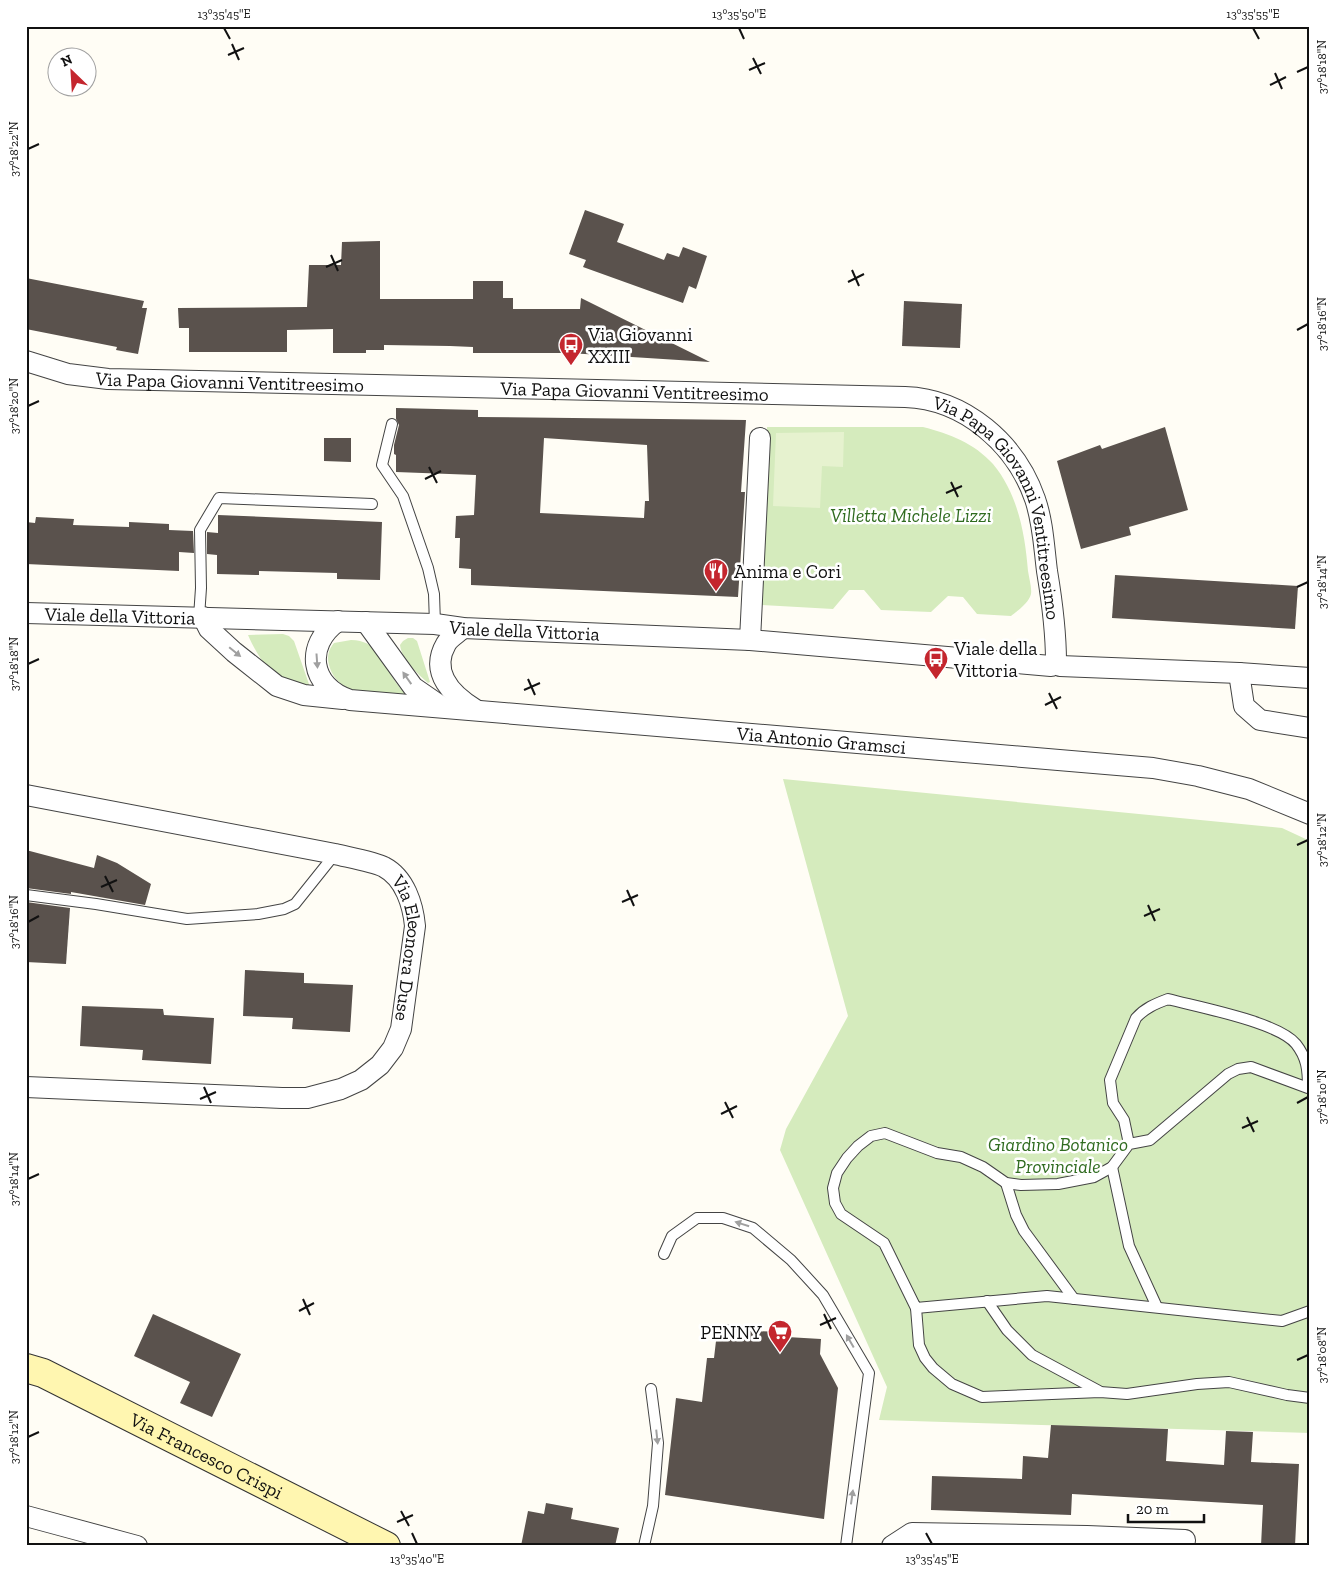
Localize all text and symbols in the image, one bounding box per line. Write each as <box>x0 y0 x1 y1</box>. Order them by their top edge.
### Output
text: 13°35'45"E <box>197 7 251 21</box>
text: 13°35'50"E <box>712 7 766 21</box>
text: 13°35'55"E <box>1226 7 1280 21</box>
text: 37°18'18"N <box>1315 40 1329 94</box>
north arrow <box>48 48 98 98</box>
text: N <box>58 51 75 71</box>
text: 37°18'22"N <box>7 121 21 177</box>
text: 37°18'16"N <box>1315 297 1329 351</box>
place label: Via Giovanni XXIII <box>587 323 693 368</box>
bus stop icon: Via Giovanni XXIII <box>558 332 584 366</box>
street label: Via Papa Giovanni Ventitreesimo <box>93 366 364 396</box>
street label: Via Papa Giovanni Ventitreesimo <box>499 376 769 405</box>
text: 37°18'20"N <box>7 378 21 434</box>
street label: Via Papa Giovanni Ventitreesimo <box>930 390 1065 621</box>
park label: Villetta Michele Lizzi <box>830 504 992 527</box>
text: 37°18'14"N <box>1315 555 1329 609</box>
restaurant icon: Anima e Cori <box>703 558 729 592</box>
place label: Anima e Cori <box>734 560 841 583</box>
street label: Viale della Vittoria <box>43 602 196 629</box>
street label: Viale della Vittoria <box>447 615 600 645</box>
text: 37°18'18"N <box>7 637 21 691</box>
place label: Viale della Vittoria <box>953 637 1037 682</box>
bus stop icon: Viale della Vittoria <box>923 646 949 680</box>
one-way arrow <box>228 647 241 658</box>
one-way arrow <box>313 654 321 670</box>
one-way arrow <box>402 671 412 685</box>
street label: Via Antonio Gramsci <box>735 721 907 759</box>
text: 37°18'12"N <box>1315 813 1329 867</box>
street label: Via Eleonora Duse <box>387 869 427 1023</box>
text: 37°18'16"N <box>7 895 21 949</box>
text: 37°18'10"N <box>1315 1070 1329 1124</box>
park label: Giardino Botanico Provinciale <box>988 1133 1128 1178</box>
text: 37°18'14"N <box>7 1152 21 1206</box>
one-way arrow <box>734 1220 749 1228</box>
supermarket icon: PENNY <box>767 1319 793 1353</box>
place label: PENNY <box>700 1321 762 1344</box>
text: 37°18'08"N <box>1315 1327 1329 1383</box>
one-way arrow <box>846 1334 855 1348</box>
street label: Via Francesco Crispi <box>126 1407 287 1504</box>
text: 37°18'12"N <box>7 1410 21 1464</box>
one-way arrow <box>653 1429 661 1445</box>
one-way arrow <box>848 1489 856 1505</box>
scale bar <box>1128 1492 1205 1524</box>
text: 20 m <box>1136 1500 1169 1518</box>
text: 13°35'40"E <box>390 1552 444 1566</box>
text: 13°35'45"E <box>905 1552 959 1566</box>

